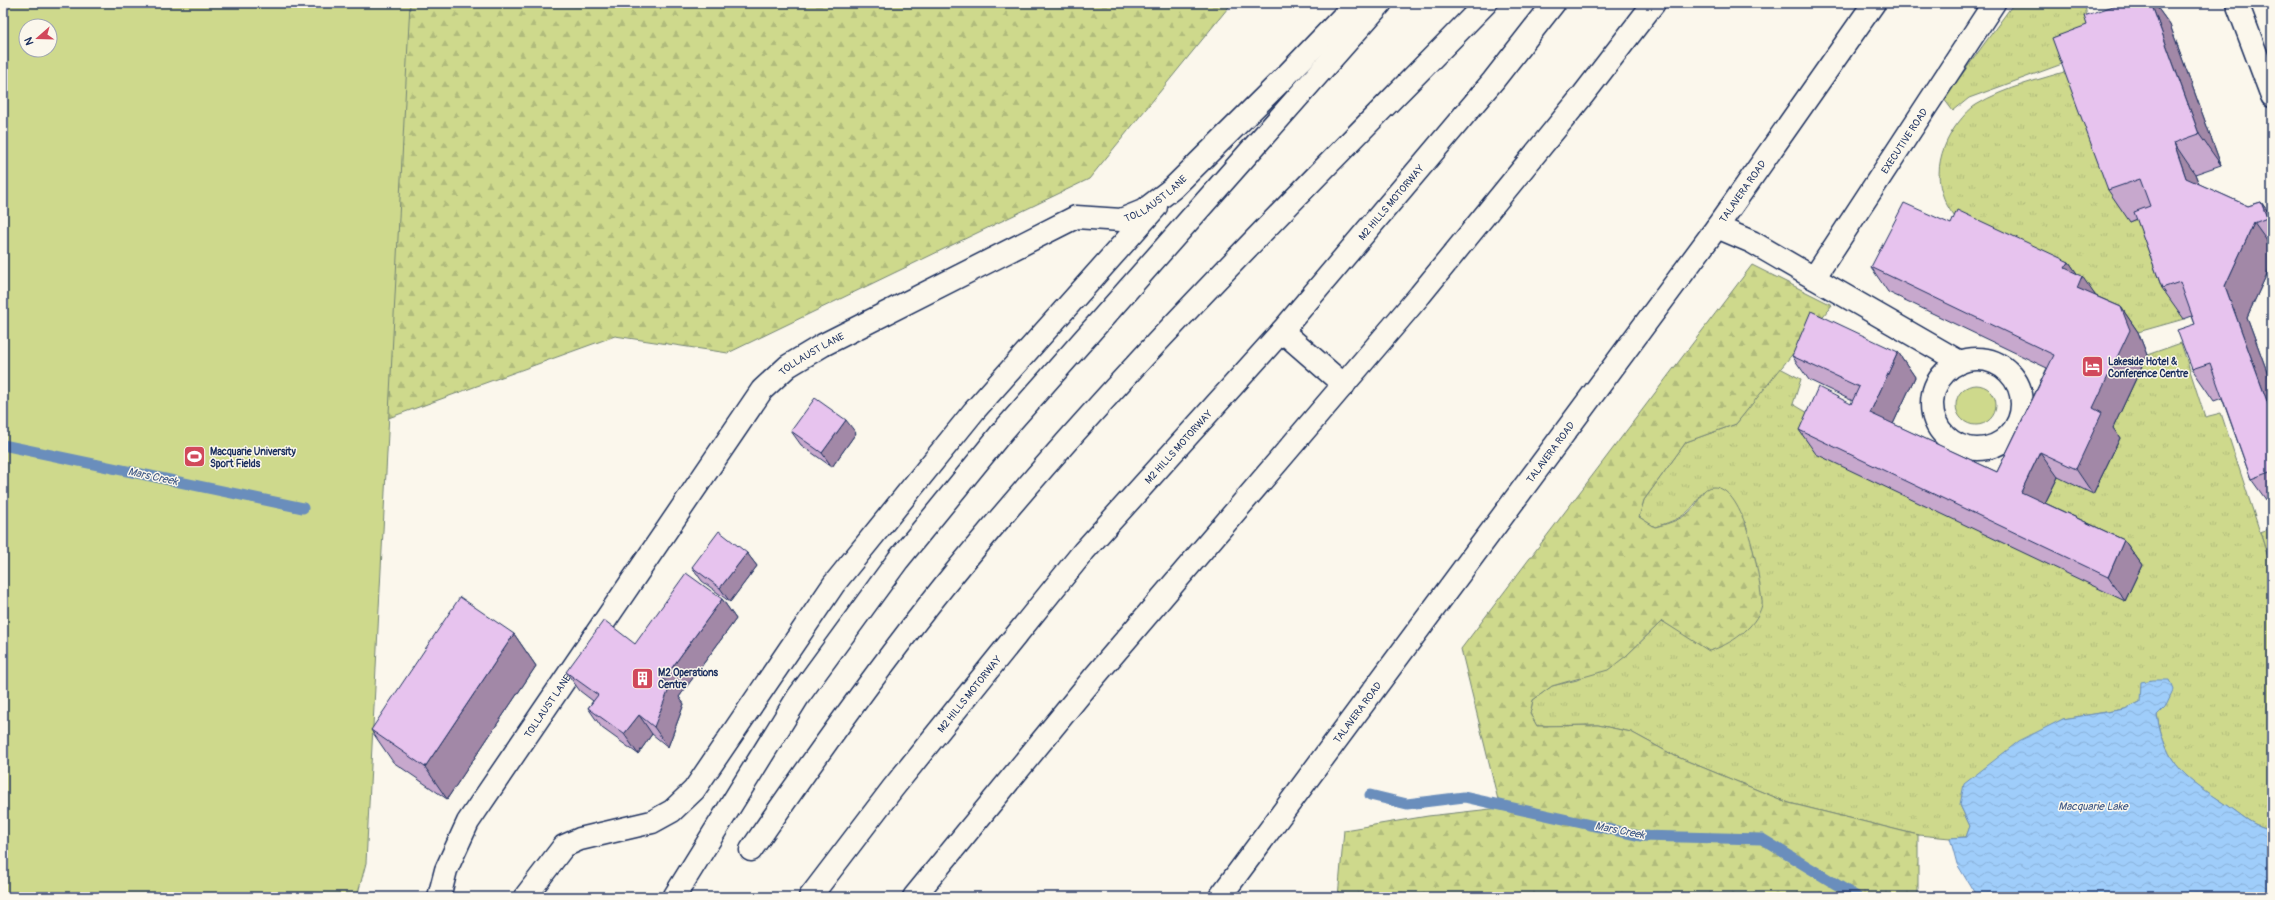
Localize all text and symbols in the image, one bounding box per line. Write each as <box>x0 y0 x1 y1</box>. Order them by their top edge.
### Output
north arrow <box>18 18 58 58</box>
text: N <box>22 35 36 47</box>
street label: EXECUTIVE ROAD <box>1879 106 1930 176</box>
street label: TALAVERA ROAD <box>1717 158 1769 225</box>
street label: M2 HILLS MOTORWAY <box>1356 162 1427 243</box>
street label: TOLLAUST LANE <box>1123 173 1190 225</box>
street label: TOLLAUST LANE <box>777 330 846 378</box>
hotel icon: Lakeside Hotel & Conference Centre <box>2080 354 2106 380</box>
place label: Lakeside Hotel & Conference Centre <box>2108 356 2189 380</box>
street label: M2 HILLS MOTORWAY <box>1143 408 1215 486</box>
street label: TALAVERA ROAD <box>1524 420 1577 486</box>
sports icon: Macquarie University Sport Fields <box>182 444 208 470</box>
place label: Macquarie University Sport Fields <box>210 446 296 470</box>
water label: Mars Creek <box>127 465 180 488</box>
street label: M2 HILLS MOTORWAY <box>935 654 1004 735</box>
building icon: M2 Operations Centre <box>629 665 655 691</box>
place label: M2 Operations Centre <box>658 667 718 691</box>
street label: TOLLAUST LANE <box>522 673 574 741</box>
street label: TALAVERA ROAD <box>1331 680 1384 746</box>
water label: Macquarie Lake <box>2058 800 2129 813</box>
water label: Mars Creek <box>1594 819 1647 842</box>

